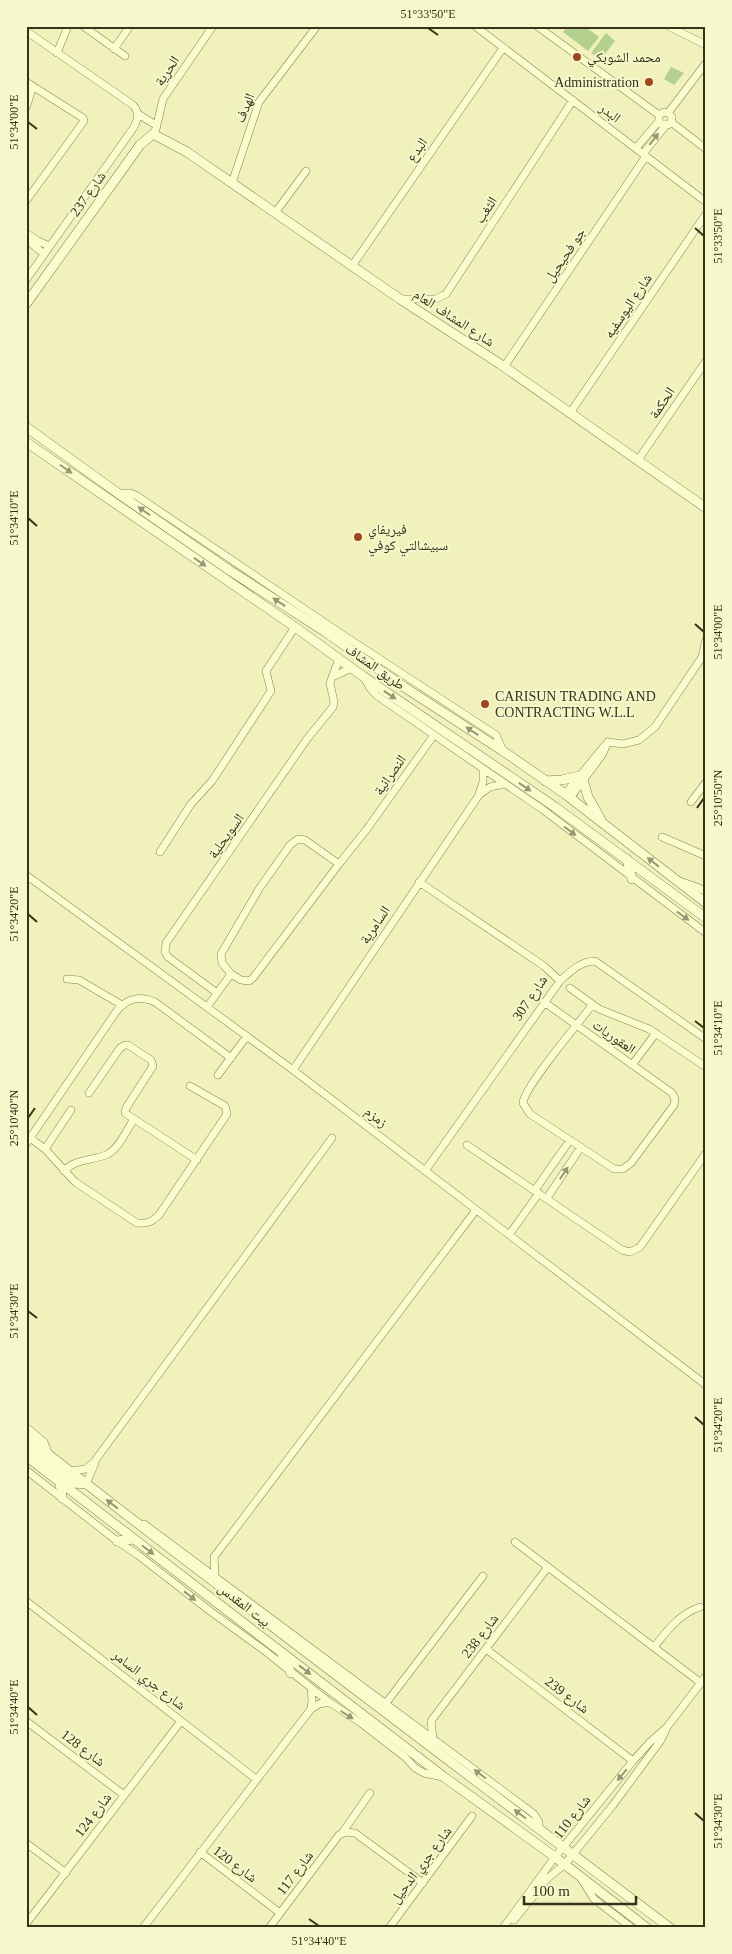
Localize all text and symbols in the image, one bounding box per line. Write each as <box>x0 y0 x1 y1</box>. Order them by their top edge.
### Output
text: 51°33'50"E <box>400 7 456 21</box>
place label: محمد الشوبكي <box>587 50 661 68</box>
marker: محمد الشوبكي <box>571 51 583 63</box>
street label: الحرية <box>152 53 183 89</box>
place label: Administration <box>554 75 639 90</box>
marker: Administration <box>643 76 655 88</box>
street label: الهدف <box>232 91 258 125</box>
text: 51°34'00"E <box>7 94 21 150</box>
street label: البدر <box>595 100 623 127</box>
one-way arrow <box>649 133 660 146</box>
street label: البدع <box>404 135 432 166</box>
street label: شارع 237 <box>67 169 110 220</box>
street label: الثغب <box>472 194 500 226</box>
text: 51°33'50"E <box>711 208 725 264</box>
street label: جو فحيحيل <box>541 225 589 285</box>
street label: شارع اليوسفيه <box>601 271 657 342</box>
street label: شارع المشاف العام <box>410 286 497 351</box>
street label: الحكمة <box>646 385 678 421</box>
one-way arrow <box>60 464 73 474</box>
text: 51°34'10"E <box>7 490 21 546</box>
one-way arrow <box>137 506 151 516</box>
place label: فيريفاي سبيشالتي كوفي <box>368 522 448 556</box>
marker: فيريفاي سبيشالتي كوفي <box>352 531 364 543</box>
one-way arrow <box>193 557 207 567</box>
one-way arrow <box>272 597 285 606</box>
text: 51°34'00"E <box>711 604 725 660</box>
street label: طريق المشاف <box>341 641 408 695</box>
place label: CARISUN TRADING AND CONTRACTING W.L.L <box>495 689 656 720</box>
one-way arrow <box>384 690 397 700</box>
marker: CARISUN TRADING AND CONTRACTING W.L.L <box>479 698 491 710</box>
one-way arrow <box>466 726 479 735</box>
street label: النصرانية <box>371 752 410 799</box>
text: 25°10'50"N <box>711 769 725 826</box>
one-way arrow <box>518 782 532 792</box>
street label: السويحلية <box>205 811 248 862</box>
one-way arrow <box>563 825 576 836</box>
one-way arrow <box>647 857 660 868</box>
text: 51°34'20"E <box>7 886 21 942</box>
street label: السامرية <box>357 903 394 947</box>
one-way arrow <box>676 911 690 921</box>
street label: شارع 307 <box>509 973 552 1025</box>
text: 51°34'10"E <box>711 1000 725 1056</box>
street label: العقوريات <box>589 1017 638 1058</box>
text: 25°10'40"N <box>7 1089 21 1146</box>
street label: زمزم <box>361 1104 390 1132</box>
one-way arrow <box>559 1166 569 1180</box>
text: 51°34'30"E <box>7 1283 21 1339</box>
text: 51°34'20"E <box>711 1397 725 1453</box>
one-way arrow <box>106 1498 119 1509</box>
one-way arrow <box>141 1544 154 1555</box>
street label: بيت المقدس <box>214 1580 273 1631</box>
one-way arrow <box>183 1590 196 1601</box>
street label: شارع 238 <box>459 1611 503 1662</box>
street label: شارع جري السامر <box>107 1646 188 1716</box>
one-way arrow <box>298 1664 311 1675</box>
street label: شارع 239 <box>541 1674 592 1718</box>
text: 51°34'40"E <box>7 1679 21 1735</box>
one-way arrow <box>341 1710 354 1719</box>
street label: شارع 128 <box>57 1727 108 1771</box>
one-way arrow <box>474 1768 487 1779</box>
one-way arrow <box>616 1768 627 1781</box>
street label: شارع 124 <box>72 1790 116 1841</box>
street label: شارع 110 <box>551 1792 595 1843</box>
text: 51°34'30"E <box>711 1793 725 1849</box>
one-way arrow <box>513 1809 527 1819</box>
street label: شارع جري الدحيل <box>387 1824 458 1908</box>
street label: شارع 120 <box>209 1843 260 1887</box>
street label: شارع 117 <box>274 1848 318 1899</box>
scale bar <box>524 1874 637 1906</box>
text: 100 m <box>532 1883 570 1899</box>
text: 51°34'40"E <box>291 1934 347 1948</box>

